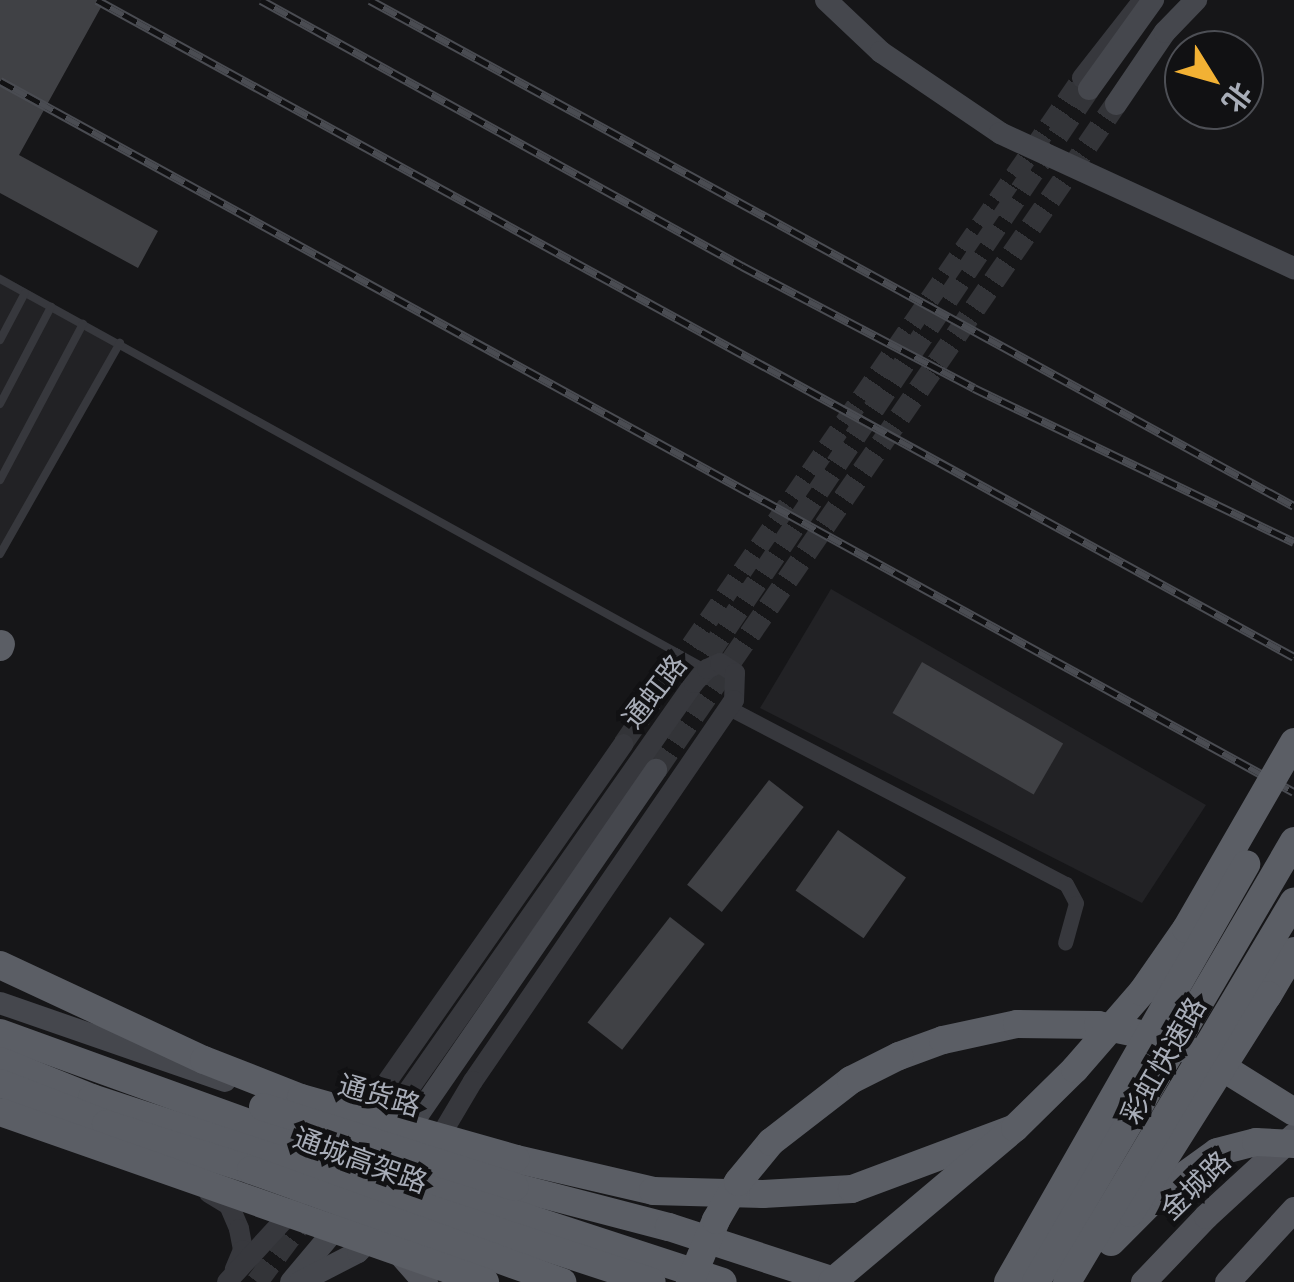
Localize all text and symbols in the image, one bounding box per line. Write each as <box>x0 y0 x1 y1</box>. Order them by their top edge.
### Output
north arrow <box>1164 30 1264 130</box>
text: 北 <box>1213 74 1260 119</box>
street label: 通虹路 <box>616 649 694 735</box>
street label: 彩虹快速路 <box>1114 992 1214 1130</box>
street label: 通货路 <box>334 1068 424 1124</box>
street label: 通城高架路 <box>288 1121 432 1201</box>
street label: 金城路 <box>1154 1145 1238 1227</box>

